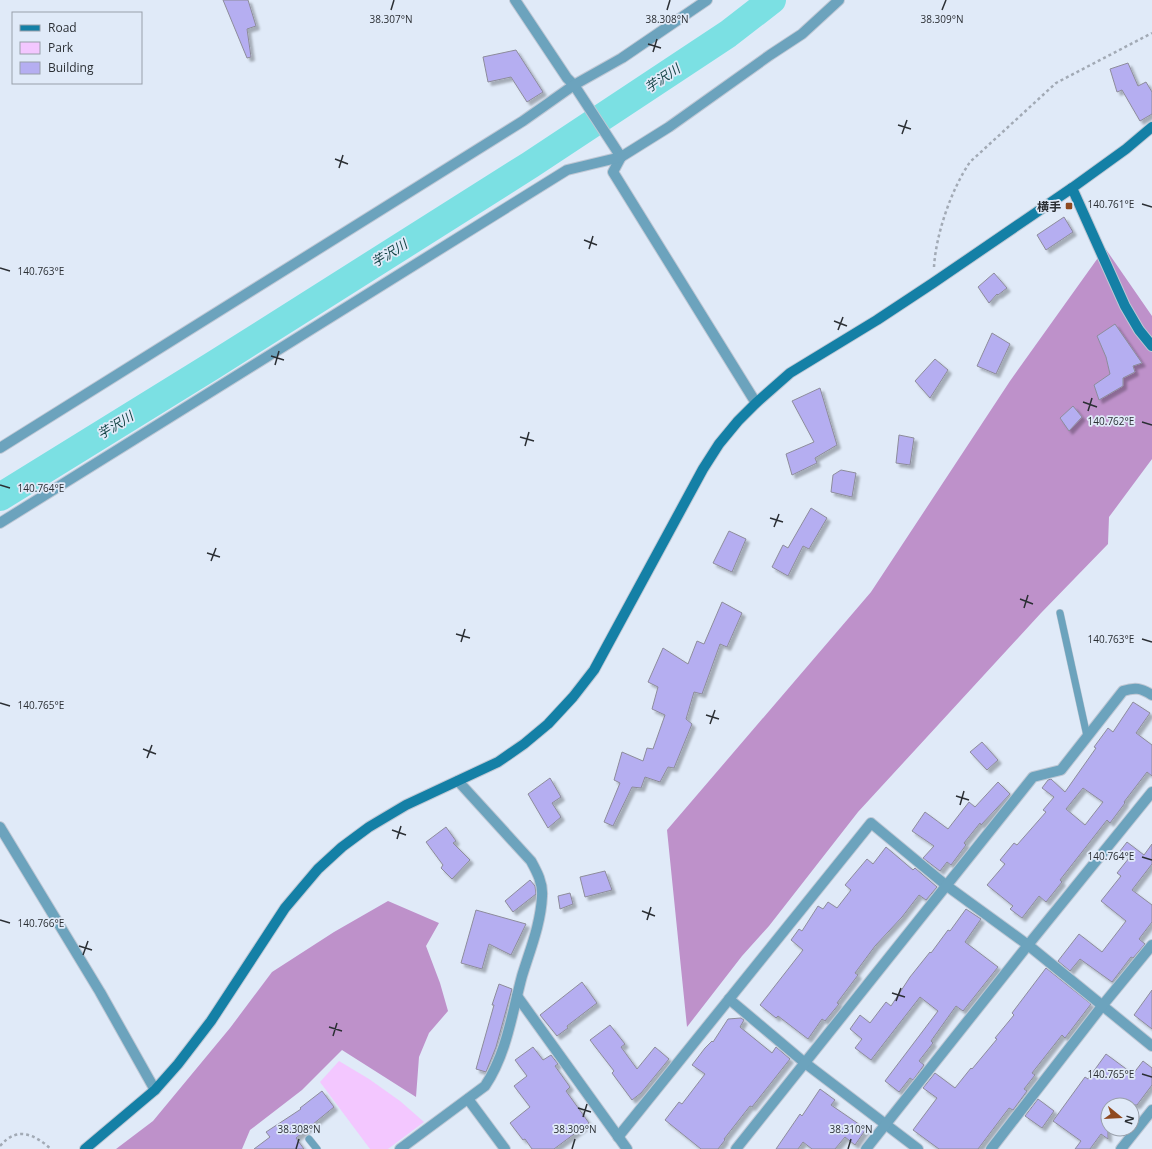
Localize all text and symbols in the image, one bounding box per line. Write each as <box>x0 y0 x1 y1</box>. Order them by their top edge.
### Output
legend <box>12 12 142 84</box>
text: 38.307°N <box>369 12 413 26</box>
text: 38.308°N <box>645 12 689 26</box>
text: 38.309°N <box>920 12 964 26</box>
text: Road <box>48 19 77 36</box>
text: Park <box>48 39 74 56</box>
text: Building <box>48 59 94 76</box>
water label: 芋沢川 <box>641 59 685 96</box>
text: 140.761°E <box>1088 197 1134 211</box>
place label: 横手 <box>1037 198 1061 215</box>
marker: 横手 <box>1064 201 1074 211</box>
water label: 芋沢川 <box>368 234 412 271</box>
text: 140.763°E <box>18 264 64 278</box>
water label: 芋沢川 <box>94 406 138 443</box>
text: 140.762°E <box>1088 414 1134 428</box>
text: 140.764°E <box>18 481 64 495</box>
text: 140.763°E <box>1088 632 1134 646</box>
text: 140.765°E <box>18 698 64 712</box>
text: 140.764°E <box>1088 849 1134 863</box>
text: 140.766°E <box>18 916 64 930</box>
text: 140.765°E <box>1088 1067 1134 1081</box>
north arrow <box>1100 1097 1140 1137</box>
text: N <box>1121 1114 1139 1127</box>
text: 38.308°N <box>277 1122 321 1136</box>
text: 38.309°N <box>553 1122 597 1136</box>
text: 38.310°N <box>829 1122 873 1136</box>

